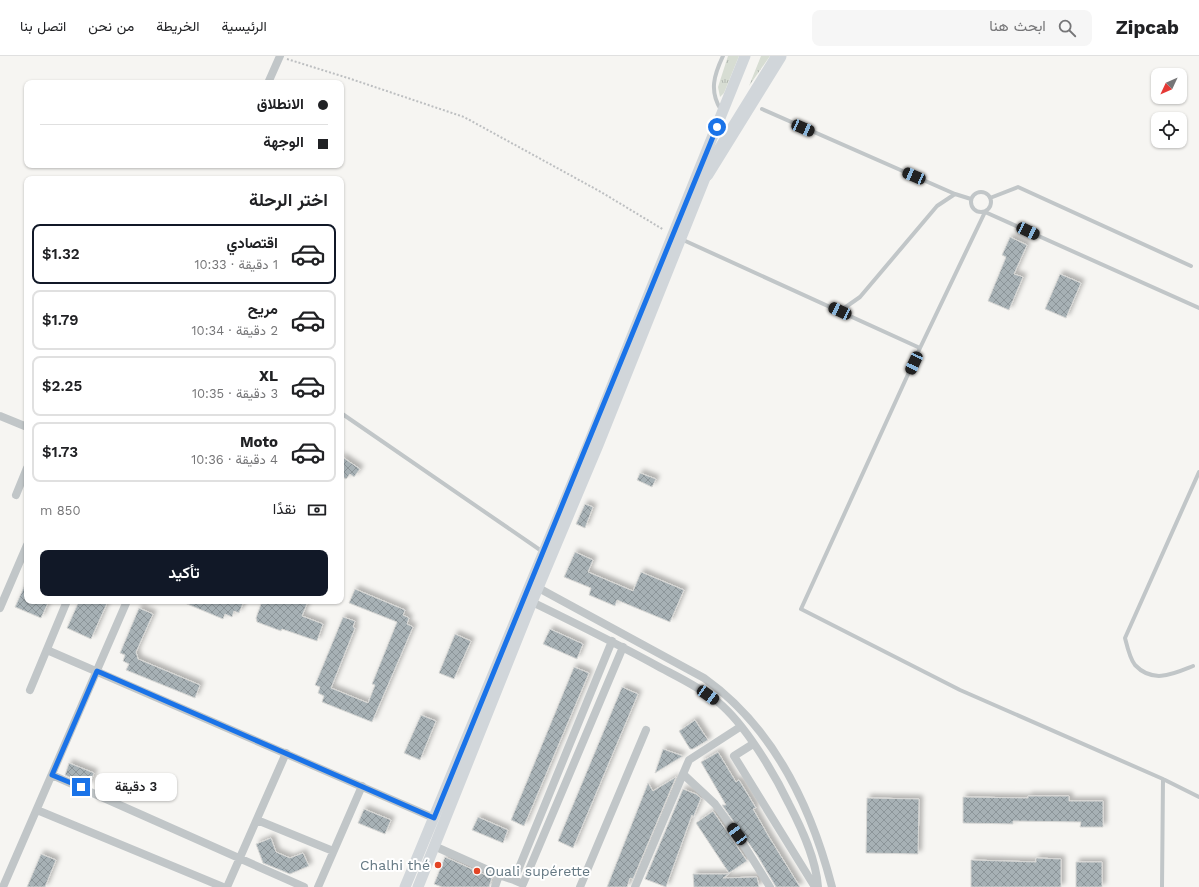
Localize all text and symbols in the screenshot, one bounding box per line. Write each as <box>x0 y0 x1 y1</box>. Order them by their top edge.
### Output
search box <box>812 10 1092 46</box>
text: Zipcab <box>1116 16 1179 39</box>
text: ابحث هنا <box>989 17 1046 35</box>
icon: search <box>1056 17 1078 39</box>
text: اتصل بنا <box>20 18 66 34</box>
text: من نحن <box>88 18 134 34</box>
text: الخريطة <box>156 18 200 34</box>
text: الرئيسية <box>222 18 267 34</box>
north arrow <box>1151 68 1187 104</box>
map controls <box>1151 68 1187 148</box>
text: الانطلاق <box>257 95 304 113</box>
button: locate <box>1151 112 1187 148</box>
route start <box>708 118 726 136</box>
car <box>790 118 816 138</box>
text: الوجهة <box>263 133 304 151</box>
car <box>901 166 927 186</box>
text: اختر الرحلة <box>249 189 328 210</box>
car <box>1015 220 1041 242</box>
text: اقتصادي <box>226 234 278 252</box>
icon: car <box>290 236 326 272</box>
text: $1.32 <box>42 245 80 263</box>
text: 1 دقيقة · 10:33 <box>194 257 278 272</box>
text: مريح <box>248 300 278 318</box>
car <box>827 300 853 322</box>
icon: car <box>290 302 326 338</box>
text: $1.79 <box>42 311 79 329</box>
text: 2 دقيقة · 10:34 <box>192 323 278 338</box>
car <box>903 350 925 376</box>
text: XL <box>259 367 278 385</box>
icon: car <box>290 368 326 404</box>
text: $2.25 <box>42 377 82 395</box>
text: 3 دقيقة · 10:35 <box>192 386 278 401</box>
text: Moto <box>240 433 278 451</box>
icon: car <box>290 434 326 470</box>
text: $1.73 <box>42 443 78 461</box>
text: 4 دقيقة · 10:36 <box>191 452 278 467</box>
icon: cash <box>306 499 328 521</box>
text: نقدًا <box>273 500 296 518</box>
text: 850 m <box>40 503 81 518</box>
button: تأكيد <box>40 550 328 596</box>
car <box>695 683 721 707</box>
callout: 3 دقيقة <box>95 773 177 801</box>
route end <box>72 778 90 796</box>
text: 3 دقيقة <box>115 779 157 794</box>
car <box>725 821 749 847</box>
place label: Chalhi thé <box>360 857 430 873</box>
marker: Chalhi thé <box>433 860 443 870</box>
place label: Ouali supérette <box>485 863 590 879</box>
marker: Ouali supérette <box>472 866 482 876</box>

